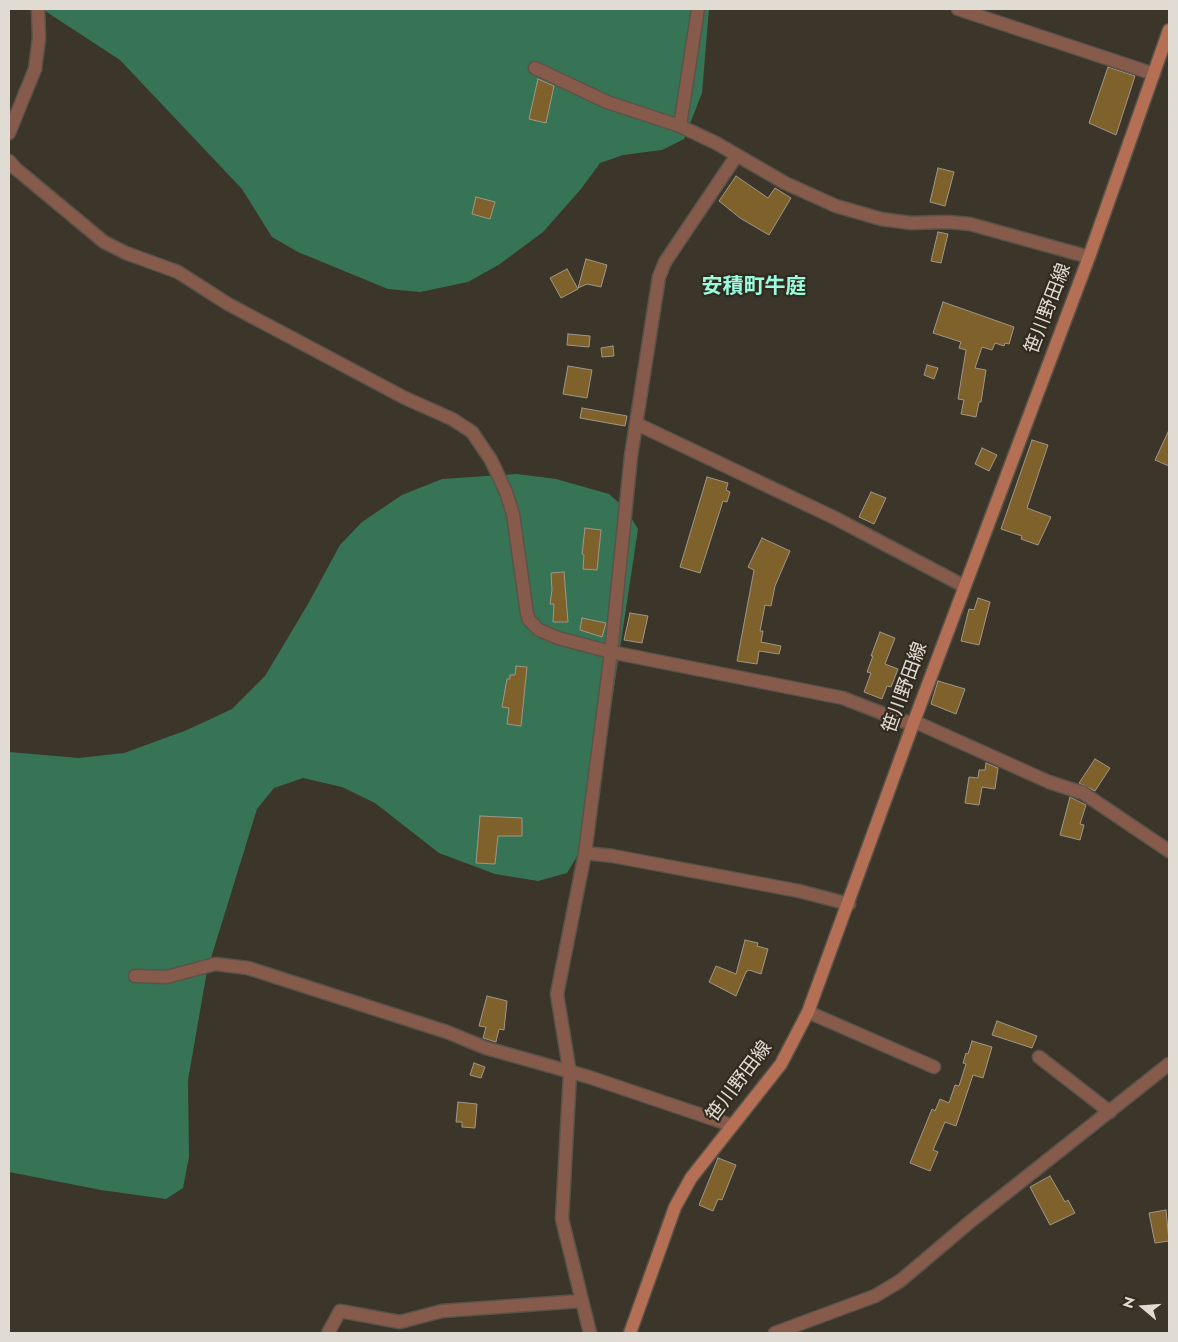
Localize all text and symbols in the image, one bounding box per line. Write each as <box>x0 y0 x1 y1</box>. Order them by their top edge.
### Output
street label: 笹川野田線 <box>1021 261 1077 357</box>
district label: 安積町牛庭 <box>702 275 806 301</box>
street label: 笹川野田線 <box>879 639 933 737</box>
street label: 笹川野田線 <box>702 1037 778 1127</box>
north arrow <box>1118 1282 1168 1332</box>
text: N <box>1118 1294 1140 1311</box>

